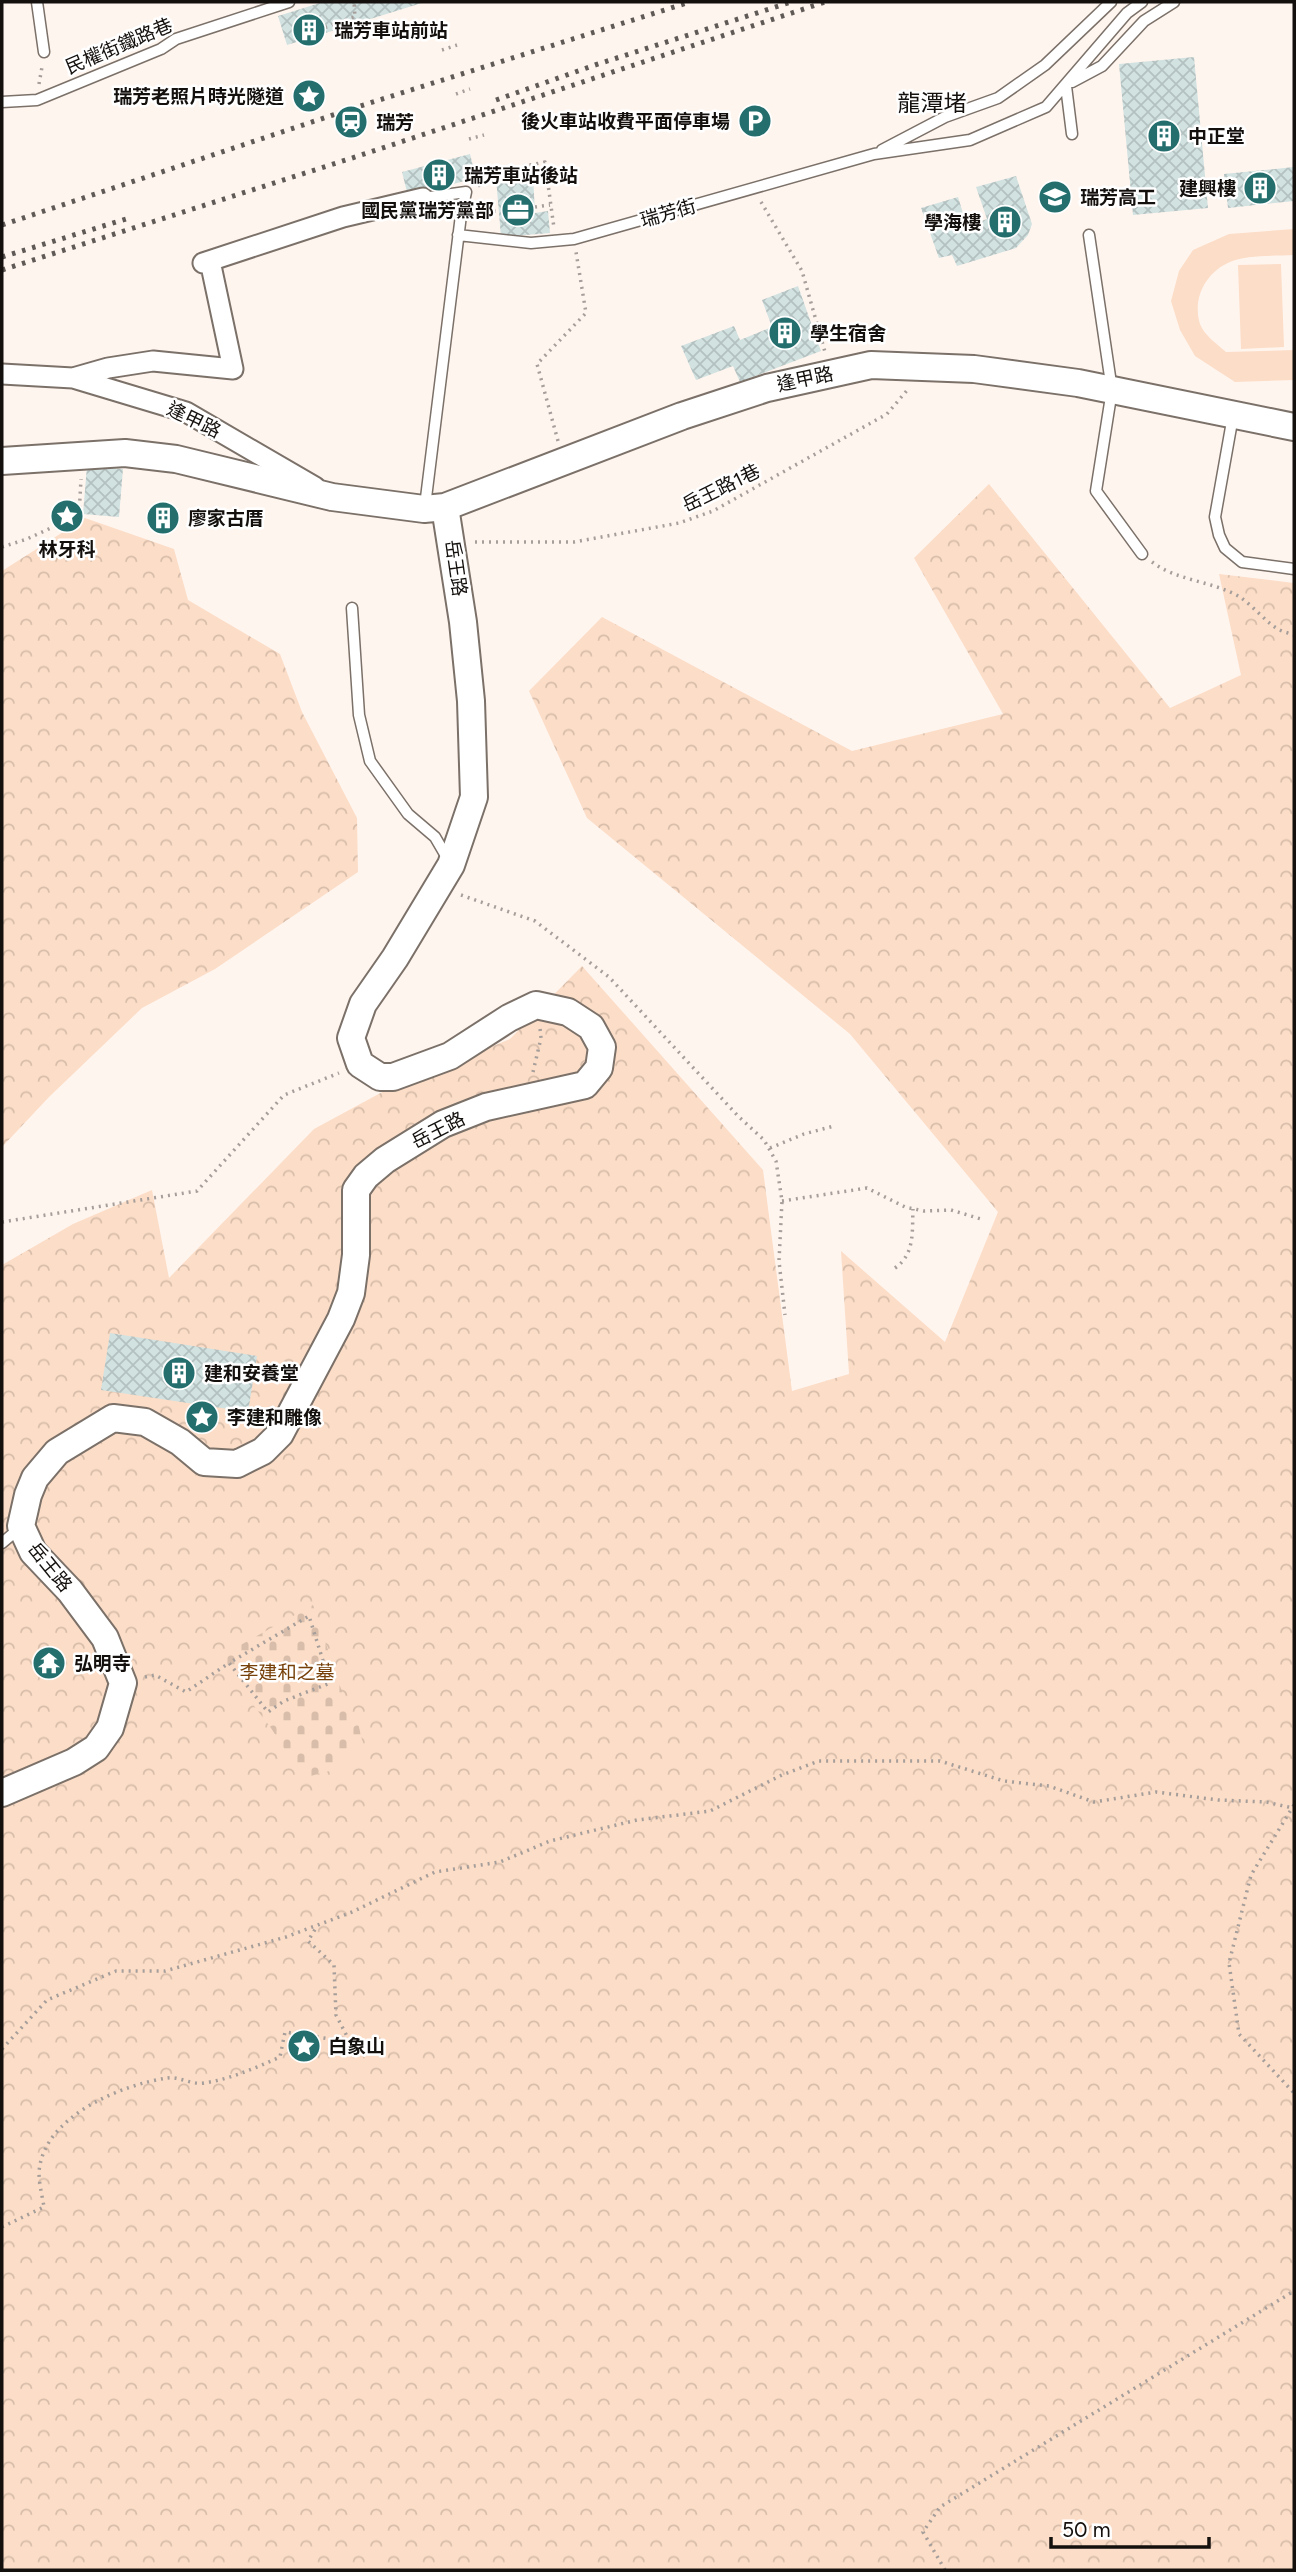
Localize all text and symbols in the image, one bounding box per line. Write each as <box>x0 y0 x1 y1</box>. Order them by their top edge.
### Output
building icon: 瑞芳車站前站 <box>290 11 328 49</box>
street label: 民權街鐵路巷 <box>62 13 176 79</box>
place label: 瑞芳車站前站 <box>334 19 448 42</box>
place icon: 瑞芳老照片時光隧道 <box>290 77 328 115</box>
place label: 瑞芳老照片時光隧道 <box>113 85 284 108</box>
district label: 龍潭堵 <box>898 89 967 117</box>
parking icon: 後火車站收費平面停車場 <box>736 102 774 140</box>
station icon: 瑞芳 <box>332 103 370 141</box>
place label: 後火車站收費平面停車場 <box>521 110 730 133</box>
place label: 瑞芳 <box>376 111 414 134</box>
building icon: 中正堂 <box>1145 117 1183 155</box>
place label: 中正堂 <box>1188 125 1245 148</box>
building icon: 瑞芳車站後站 <box>420 156 458 194</box>
place label: 瑞芳車站後站 <box>464 164 578 187</box>
building icon: 建興樓 <box>1241 169 1279 207</box>
place label: 建興樓 <box>1179 177 1236 200</box>
school or university icon: 瑞芳高工 <box>1036 178 1074 216</box>
place label: 瑞芳高工 <box>1080 186 1156 209</box>
office icon: 國民黨瑞芳黨部 <box>499 191 537 229</box>
street label: 瑞芳街 <box>637 194 699 232</box>
place label: 國民黨瑞芳黨部 <box>361 199 494 222</box>
building icon: 學海樓 <box>986 203 1024 241</box>
place label: 學海樓 <box>924 211 981 234</box>
building icon: 學生宿舍 <box>766 314 804 352</box>
place label: 學生宿舍 <box>810 322 886 345</box>
street label: 逢甲路 <box>775 362 835 396</box>
street label: 逢甲路 <box>163 397 225 443</box>
street label: 岳王路1巷 <box>678 459 764 517</box>
place icon: 林牙科 <box>48 497 86 535</box>
building icon: 廖家古厝 <box>144 499 182 537</box>
place label: 廖家古厝 <box>188 507 264 530</box>
place label: 林牙科 <box>38 538 96 561</box>
street label: 岳王路 <box>441 538 471 598</box>
street label: 岳王路 <box>407 1107 469 1153</box>
building icon: 建和安養堂 <box>160 1354 198 1392</box>
place label: 建和安養堂 <box>204 1362 299 1385</box>
place icon: 李建和雕像 <box>183 1398 221 1436</box>
place label: 李建和雕像 <box>227 1406 322 1429</box>
street label: 岳王路 <box>23 1538 77 1596</box>
temple icon: 弘明寺 <box>30 1644 68 1682</box>
place label: 弘明寺 <box>74 1652 131 1675</box>
park label: 李建和之墓 <box>239 1661 335 1684</box>
place icon: 白象山 <box>285 2027 323 2065</box>
place label: 白象山 <box>328 2035 385 2058</box>
scale bar <box>1051 2506 1208 2550</box>
text: 50 m <box>1062 2517 1111 2542</box>

